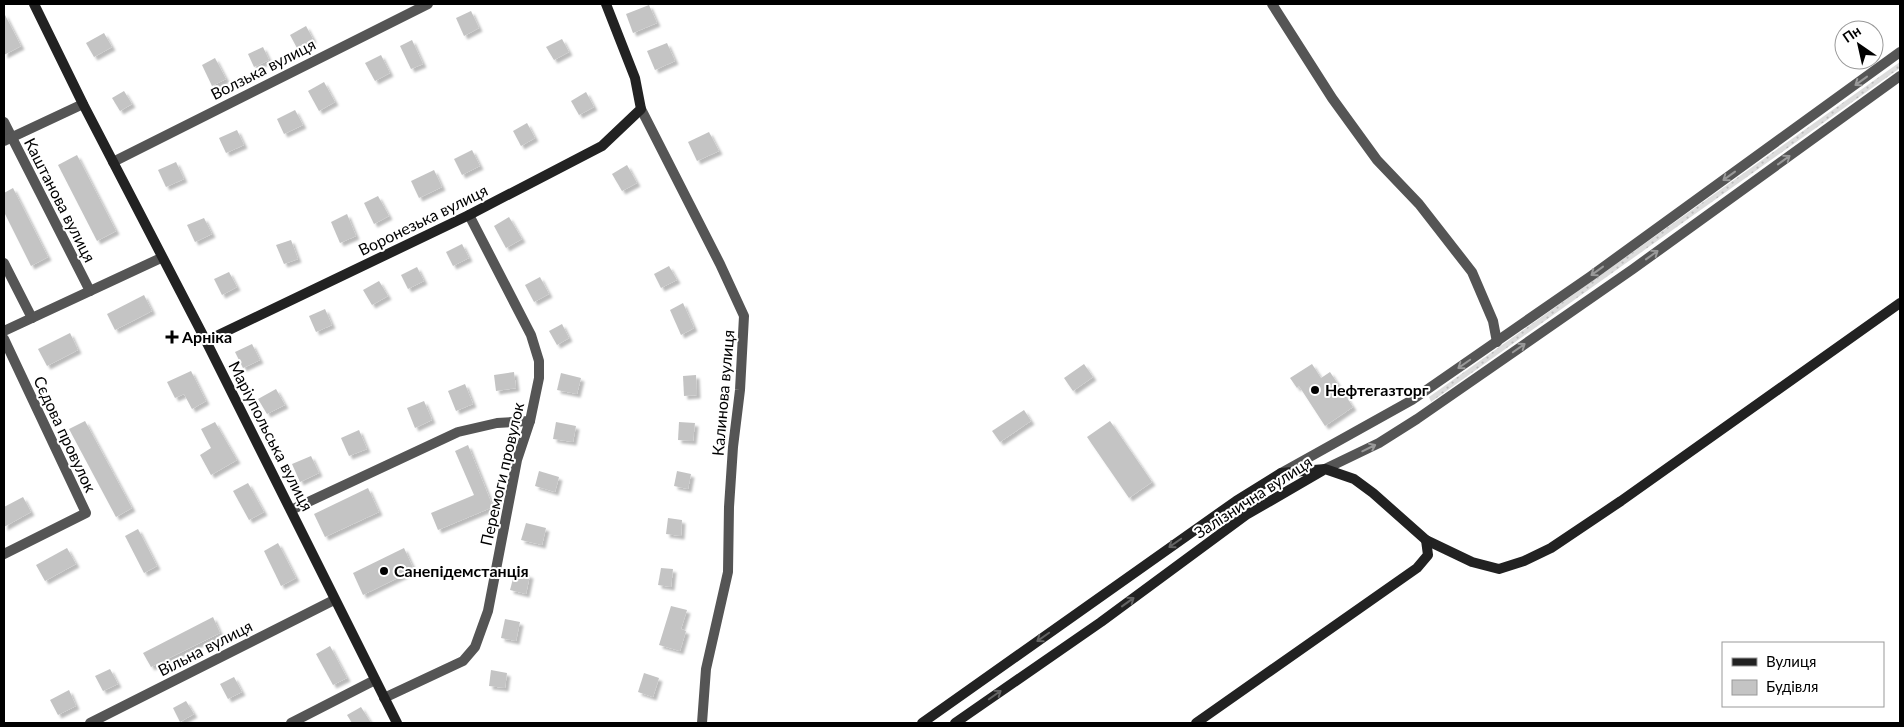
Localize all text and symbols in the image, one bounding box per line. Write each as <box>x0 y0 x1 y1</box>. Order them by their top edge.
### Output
north arrow <box>1834 20 1884 70</box>
text: Пн <box>1839 22 1864 46</box>
street label: Волзька вулиця <box>207 34 318 103</box>
one-way arrow <box>1854 76 1868 86</box>
street label: Каштанова вулиця <box>21 134 100 265</box>
one-way arrow <box>1777 155 1791 165</box>
one-way arrow <box>1722 171 1736 181</box>
street label: Воронезька вулиця <box>355 180 490 259</box>
one-way arrow <box>1645 250 1659 260</box>
one-way arrow <box>1591 266 1605 276</box>
place label: Арніка <box>181 327 232 346</box>
street label: Калинова вулиця <box>708 329 737 457</box>
marker: Арніка <box>166 331 178 343</box>
one-way arrow <box>1512 343 1526 353</box>
street label: Маріупольська вулиця <box>225 358 317 514</box>
one-way arrow <box>1457 359 1471 369</box>
street label: Сєдова провулок <box>30 373 101 496</box>
place label: Нефтегазторг <box>1325 380 1429 399</box>
marker: Нефтегазторг <box>1309 384 1321 396</box>
street label: Перемоги провулок <box>476 400 527 547</box>
one-way arrow <box>1361 442 1376 452</box>
street label: Залізнична вулиця <box>1190 451 1315 542</box>
one-way arrow <box>1168 538 1182 548</box>
place label: Санепідемстанція <box>394 561 529 580</box>
marker: Санепідемстанція <box>378 565 390 577</box>
one-way arrow <box>1121 597 1135 607</box>
street label: Вільна вулиця <box>154 616 255 680</box>
one-way arrow <box>1037 632 1050 643</box>
legend <box>1722 642 1884 707</box>
text: Вулиця <box>1766 652 1816 670</box>
text: Будівля <box>1766 677 1818 695</box>
one-way arrow <box>988 690 1002 700</box>

